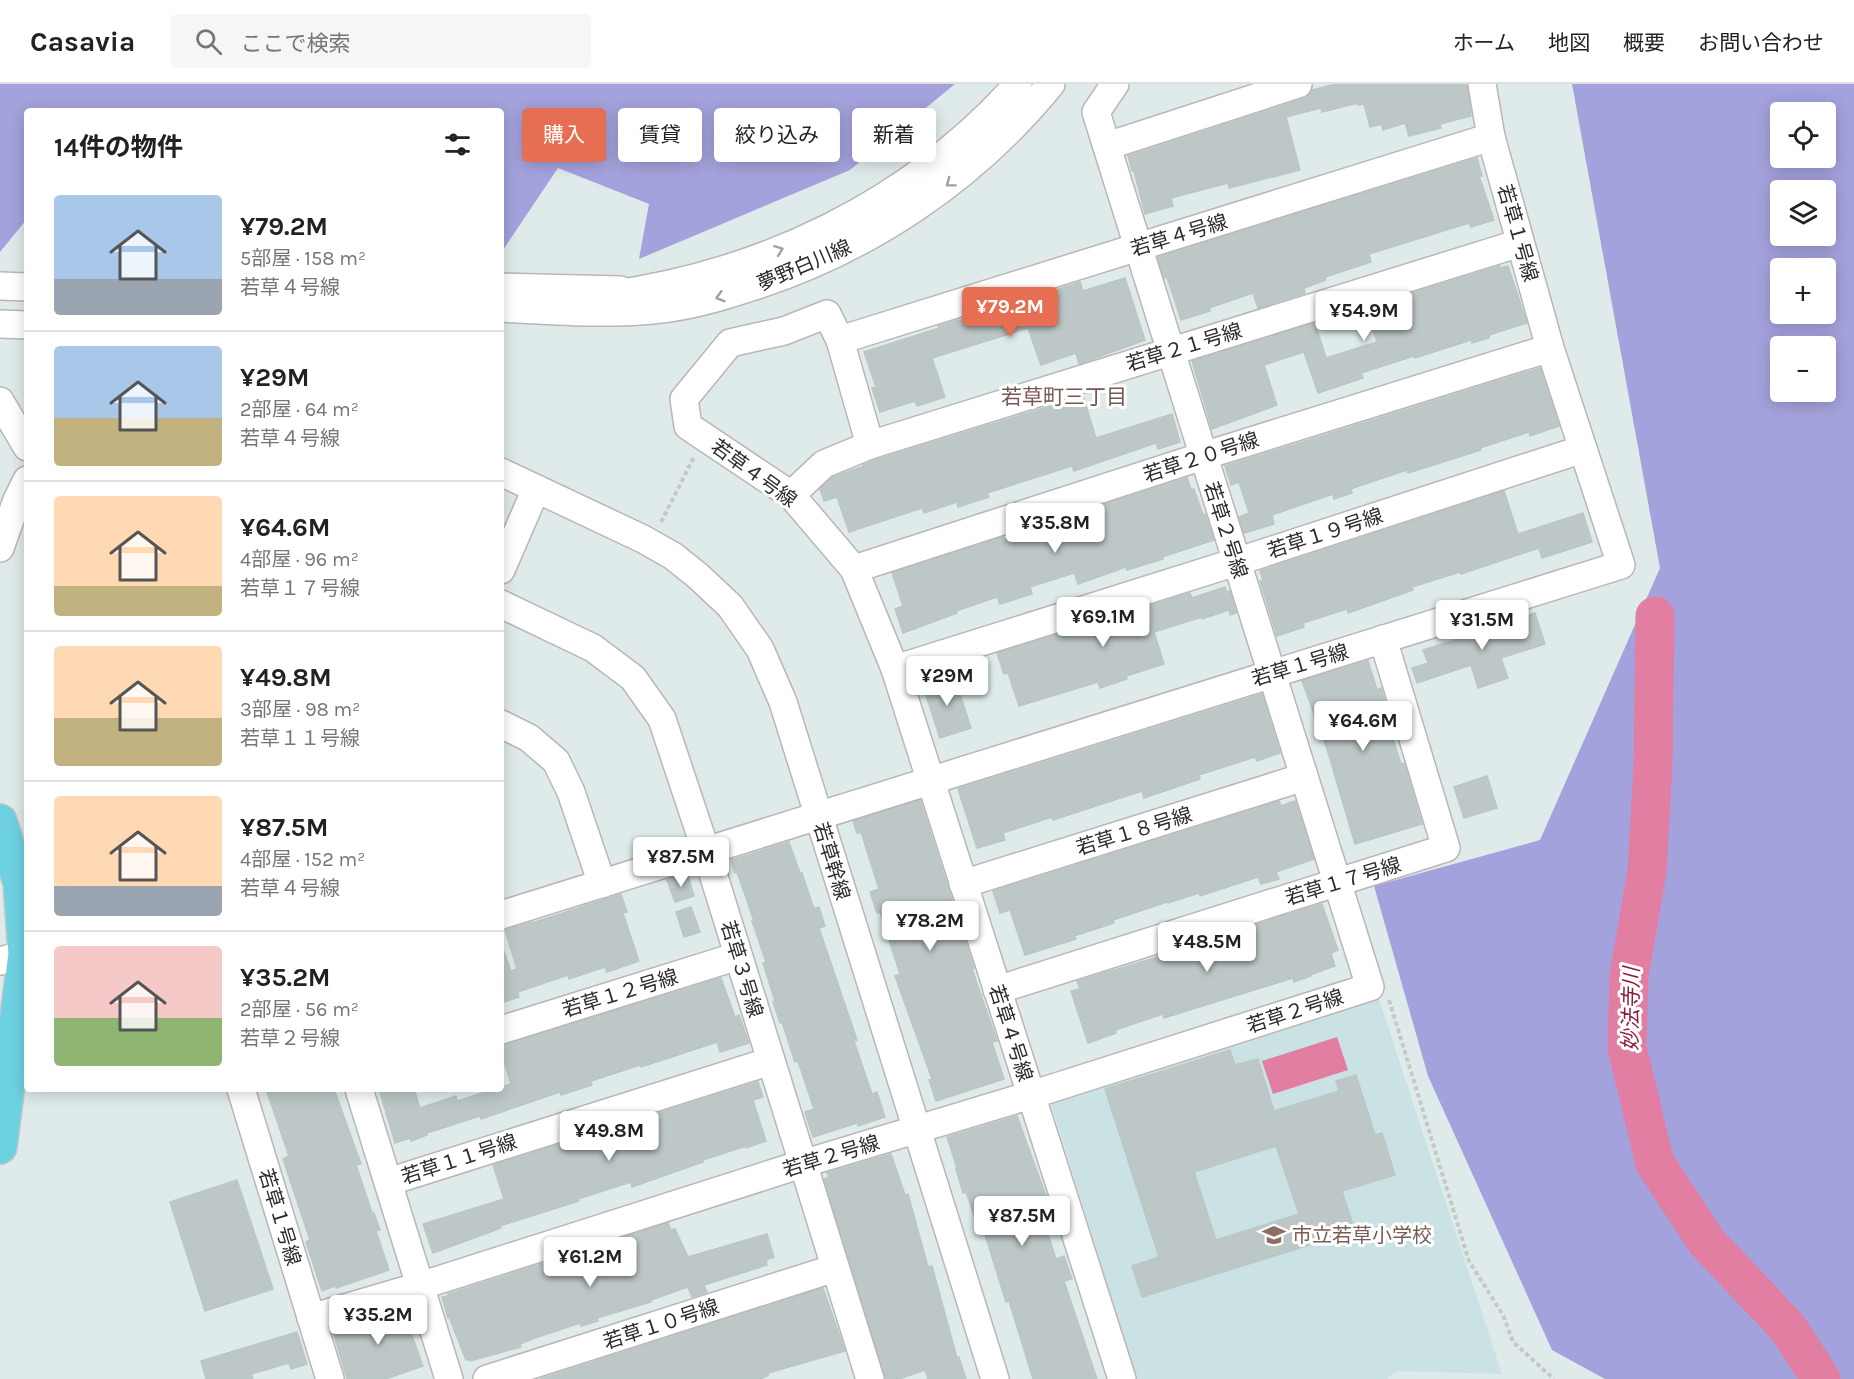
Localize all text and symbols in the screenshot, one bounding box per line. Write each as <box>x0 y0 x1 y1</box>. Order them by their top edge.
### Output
search box <box>171 14 591 68</box>
text: Casavia <box>30 25 135 58</box>
icon: search <box>192 25 225 58</box>
text: ここで検索 <box>240 31 350 57</box>
text: ホーム <box>1453 31 1515 55</box>
text: 地図 <box>1548 31 1590 55</box>
text: 概要 <box>1623 31 1665 55</box>
text: お問い合わせ <box>1698 31 1824 55</box>
map controls <box>1770 102 1836 402</box>
button: locate <box>1770 102 1836 168</box>
chip: 購入 <box>522 108 606 162</box>
chip: 賃貸 <box>618 108 702 162</box>
chip: 絞り込み <box>714 108 840 162</box>
chip: 新着 <box>852 108 936 162</box>
icon: filters <box>441 128 474 161</box>
text: 14件の物件 <box>54 132 183 163</box>
one-way arrow <box>945 176 956 187</box>
button: layers <box>1770 180 1836 246</box>
street label: 若草１号線 <box>1493 182 1542 284</box>
street label: 若草４号線 <box>1128 210 1230 261</box>
text: ¥79.2M <box>240 211 328 242</box>
icon: home <box>102 219 174 291</box>
street label: 夢野白川線 <box>754 235 855 296</box>
one-way arrow <box>773 245 784 257</box>
text: 5部屋 · 158 m² <box>240 247 366 270</box>
button: + <box>1770 258 1836 324</box>
text: 若草４号線 <box>240 276 340 299</box>
pin: ¥79.2M <box>961 287 1059 338</box>
one-way arrow <box>715 290 726 302</box>
pin: ¥54.9M <box>1315 291 1413 342</box>
text: ¥79.2M <box>976 295 1044 318</box>
text: ¥54.9M <box>1329 299 1399 322</box>
street label: 若草２１号線 <box>1123 319 1245 376</box>
button: − <box>1770 336 1836 402</box>
text: ¥29M <box>240 362 310 393</box>
icon: home <box>102 370 174 442</box>
district label: 若草町三丁目 <box>1001 385 1127 409</box>
text: 2部屋 · 64 m² <box>240 398 359 421</box>
text: 若草４号線 <box>240 427 340 450</box>
street label: 若草２０号線 <box>1141 428 1262 487</box>
street label: 若草４号線 <box>706 435 801 512</box>
street label: 若草２号線 <box>1199 479 1252 581</box>
pin: ¥35.8M <box>1006 503 1104 554</box>
street label: 若草１９号線 <box>1265 504 1386 563</box>
text: ¥35.8M <box>1020 511 1090 534</box>
text: ¥64.6M <box>240 512 331 543</box>
icon: home <box>102 520 174 592</box>
text: 4部屋 · 96 m² <box>240 548 359 571</box>
text: 若草１７号線 <box>240 577 360 600</box>
pin: ¥69.1M <box>1054 597 1152 648</box>
pin: ¥31.5M <box>1433 600 1531 651</box>
text: ¥69.1M <box>1071 605 1136 628</box>
text: ¥31.5M <box>1450 608 1514 631</box>
street label: 若草１号線 <box>1249 640 1351 691</box>
pin: ¥29M <box>911 656 983 707</box>
text: ¥49.8M <box>240 662 332 693</box>
text: ¥29M <box>920 664 974 687</box>
icon: home <box>102 670 174 742</box>
text: 3部屋 · 98 m² <box>240 698 360 721</box>
pin: ¥64.6M <box>1314 701 1412 752</box>
text: ¥64.6M <box>1328 709 1398 732</box>
text: 若草１１号線 <box>240 727 360 750</box>
street label: 若草１８号線 <box>1073 803 1195 860</box>
text: ¥87.5M <box>240 812 328 843</box>
icon: home <box>102 820 174 892</box>
street label: 若草幹線 <box>809 820 854 903</box>
pin: ¥87.5M <box>632 837 730 888</box>
text: ¥87.5M <box>647 845 715 868</box>
text: 4部屋 · 152 m² <box>240 848 365 871</box>
street label: 若草１７号線 <box>1282 853 1404 910</box>
text: 若草４号線 <box>240 877 340 900</box>
pin: ¥78.2M <box>881 901 979 952</box>
text: ¥78.2M <box>896 909 964 932</box>
street label: 若草３号線 <box>716 918 767 1020</box>
pin: ¥48.5M <box>1158 922 1256 973</box>
text: ¥48.5M <box>1172 930 1242 953</box>
text: ¥35.2M <box>240 962 331 993</box>
street label: 若草１２号線 <box>559 965 681 1022</box>
water label: 妙法寺川 <box>1618 965 1644 1051</box>
icon: home <box>102 970 174 1042</box>
street label: 若草４号線 <box>984 982 1037 1084</box>
street label: 若草２号線 <box>1244 985 1346 1038</box>
text: 2部屋 · 56 m² <box>240 998 359 1021</box>
text: 若草２号線 <box>240 1027 340 1050</box>
pin: ¥49.8M <box>560 1111 658 1162</box>
text: ¥49.8M <box>574 1119 644 1142</box>
street label: 若草１１号線 <box>399 1130 520 1189</box>
street label: 若草２号線 <box>780 1131 882 1182</box>
street label: 若草１号線 <box>254 1166 305 1268</box>
pin: ¥87.5M <box>973 1196 1071 1247</box>
text: ¥87.5M <box>988 1204 1056 1227</box>
school or university icon: 市立若草小学校 <box>1261 1222 1287 1248</box>
place label: 市立若草小学校 <box>1292 1224 1432 1247</box>
pin: ¥61.2M <box>541 1237 639 1288</box>
text: ¥61.2M <box>558 1245 622 1268</box>
pin: ¥35.2M <box>329 1295 427 1346</box>
street label: 若草１０号線 <box>601 1295 722 1354</box>
text: ¥35.2M <box>343 1303 413 1326</box>

